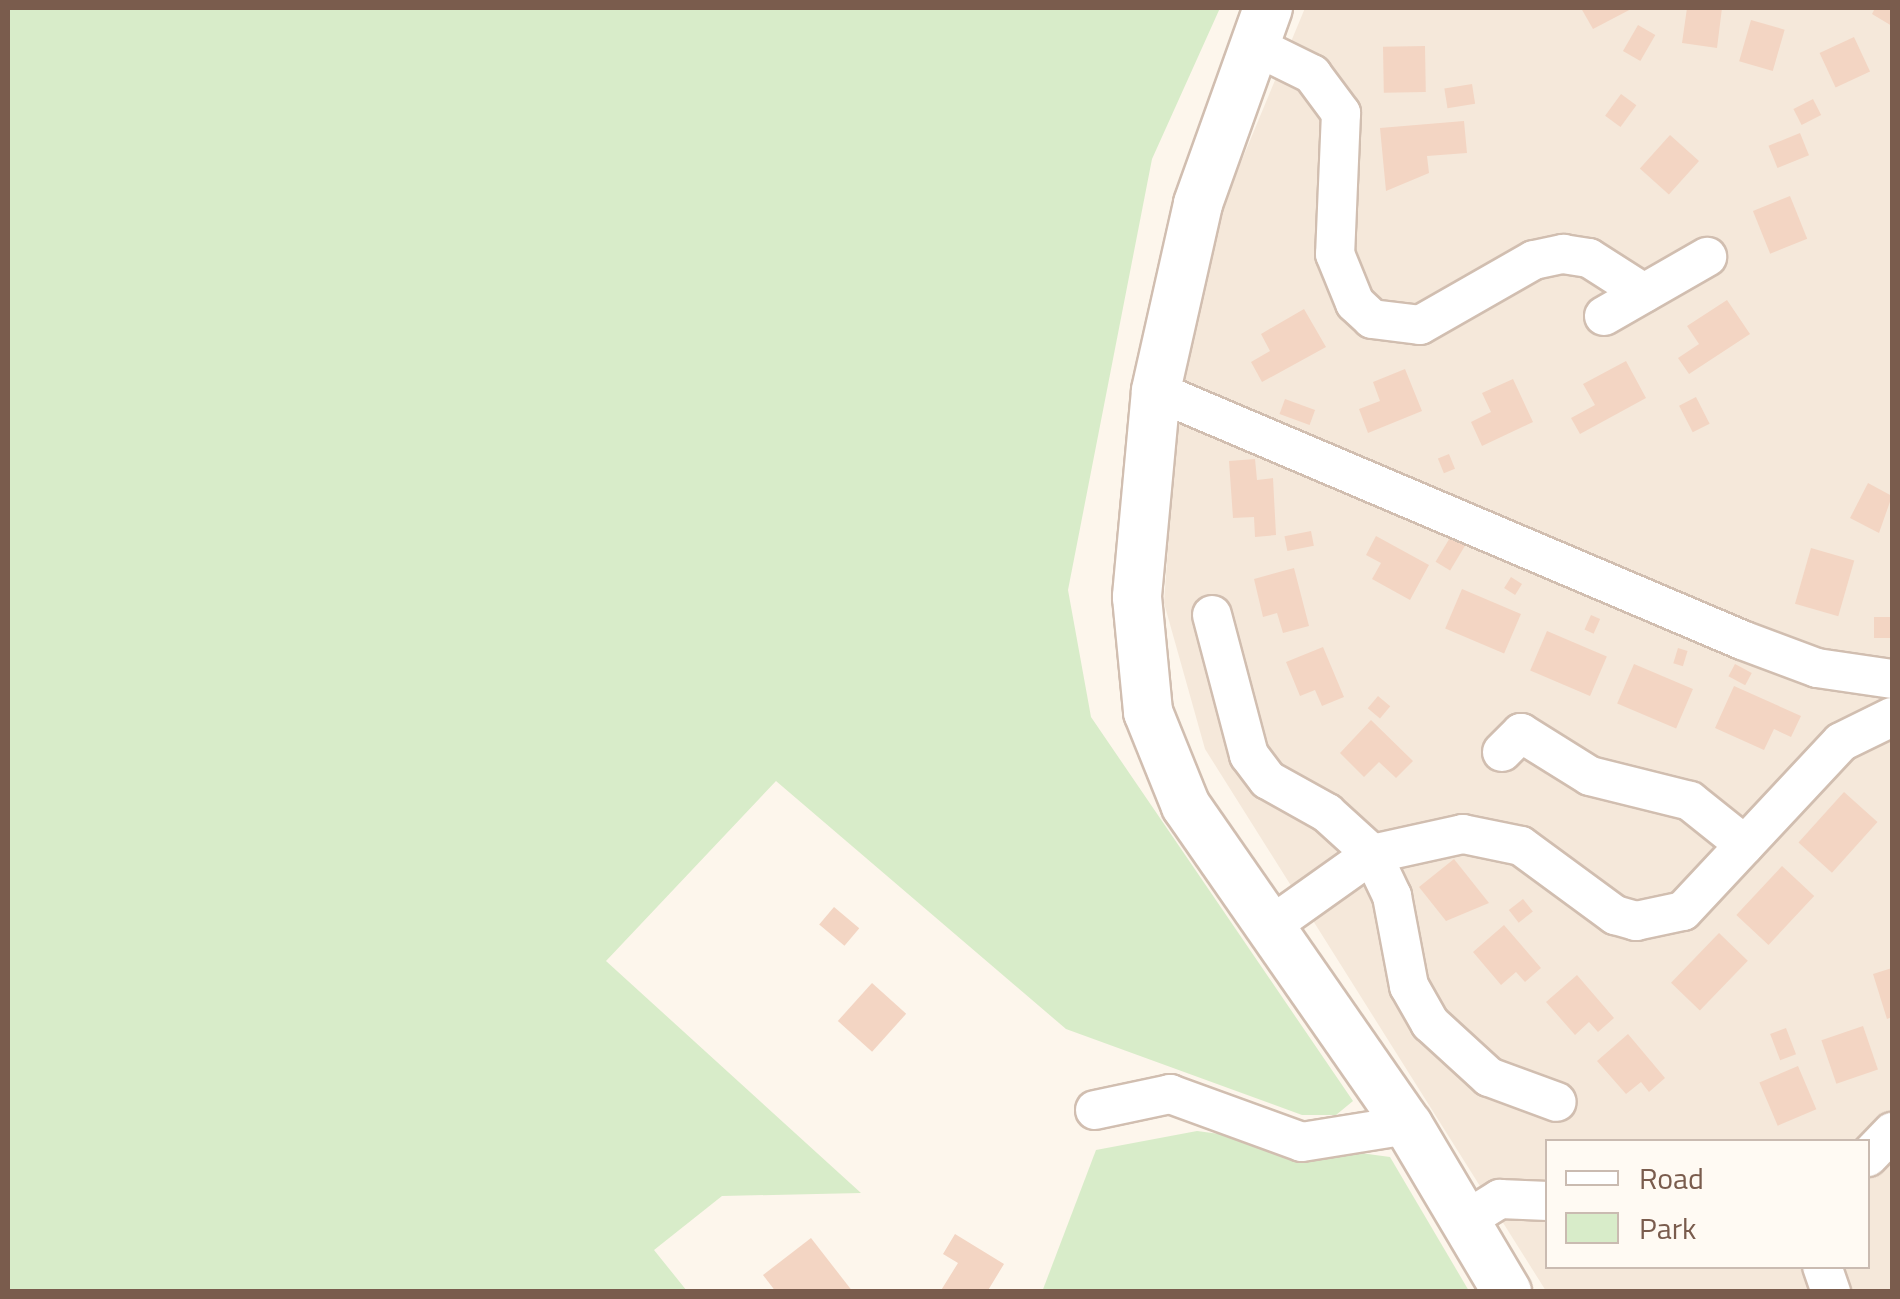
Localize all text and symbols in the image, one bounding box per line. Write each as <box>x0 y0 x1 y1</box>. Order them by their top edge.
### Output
legend <box>1545 1139 1870 1269</box>
text: Road <box>1639 1155 1704 1201</box>
text: Park <box>1639 1205 1696 1251</box>

